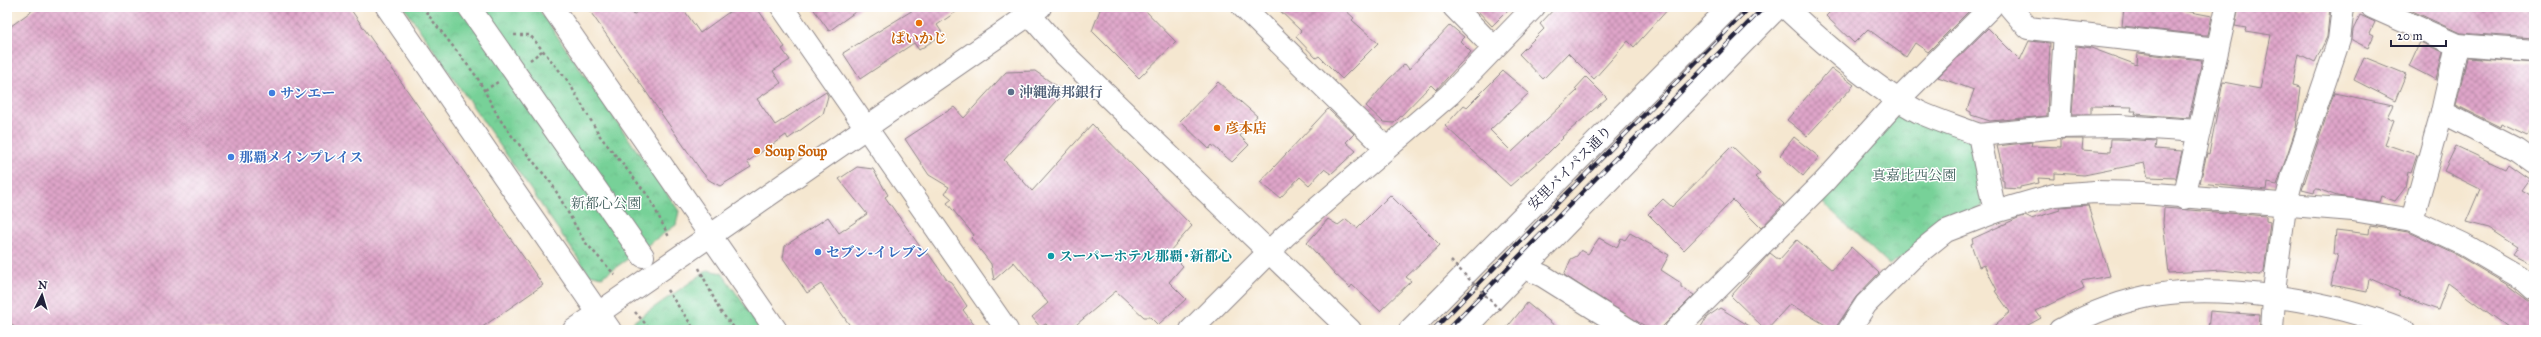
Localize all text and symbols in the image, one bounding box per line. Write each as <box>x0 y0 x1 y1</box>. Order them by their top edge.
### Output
marker: ぱいかじ <box>914 18 924 28</box>
scale bar <box>2391 22 2446 48</box>
text: 20 m <box>2397 29 2423 43</box>
place label: ぱいかじ <box>891 30 947 47</box>
place label: 沖縄海邦銀行 <box>1019 84 1103 101</box>
place label: サンエー <box>280 85 335 102</box>
marker: 沖縄海邦銀行 <box>1006 87 1016 97</box>
marker: サンエー <box>267 88 277 98</box>
place label: 彦本店 <box>1225 120 1267 137</box>
street label: 安里バイパス通り <box>1524 122 1616 214</box>
marker: 彦本店 <box>1212 123 1222 133</box>
place label: Soup Soup <box>765 143 827 161</box>
marker: Soup Soup <box>752 146 762 156</box>
place label: 那覇メインプレイス <box>239 149 363 166</box>
marker: 那覇メインプレイス <box>226 152 236 162</box>
park label: 真嘉比西公園 <box>1872 167 1956 184</box>
park label: 新都心公園 <box>571 195 641 212</box>
place label: セブン-イレブン <box>826 244 929 261</box>
marker: セブン-イレブン <box>813 247 823 257</box>
place label: スーパーホテル那覇･新都心 <box>1059 248 1232 265</box>
marker: スーパーホテル那覇･新都心 <box>1046 251 1056 261</box>
north arrow <box>22 275 62 315</box>
text: N <box>38 279 49 292</box>

